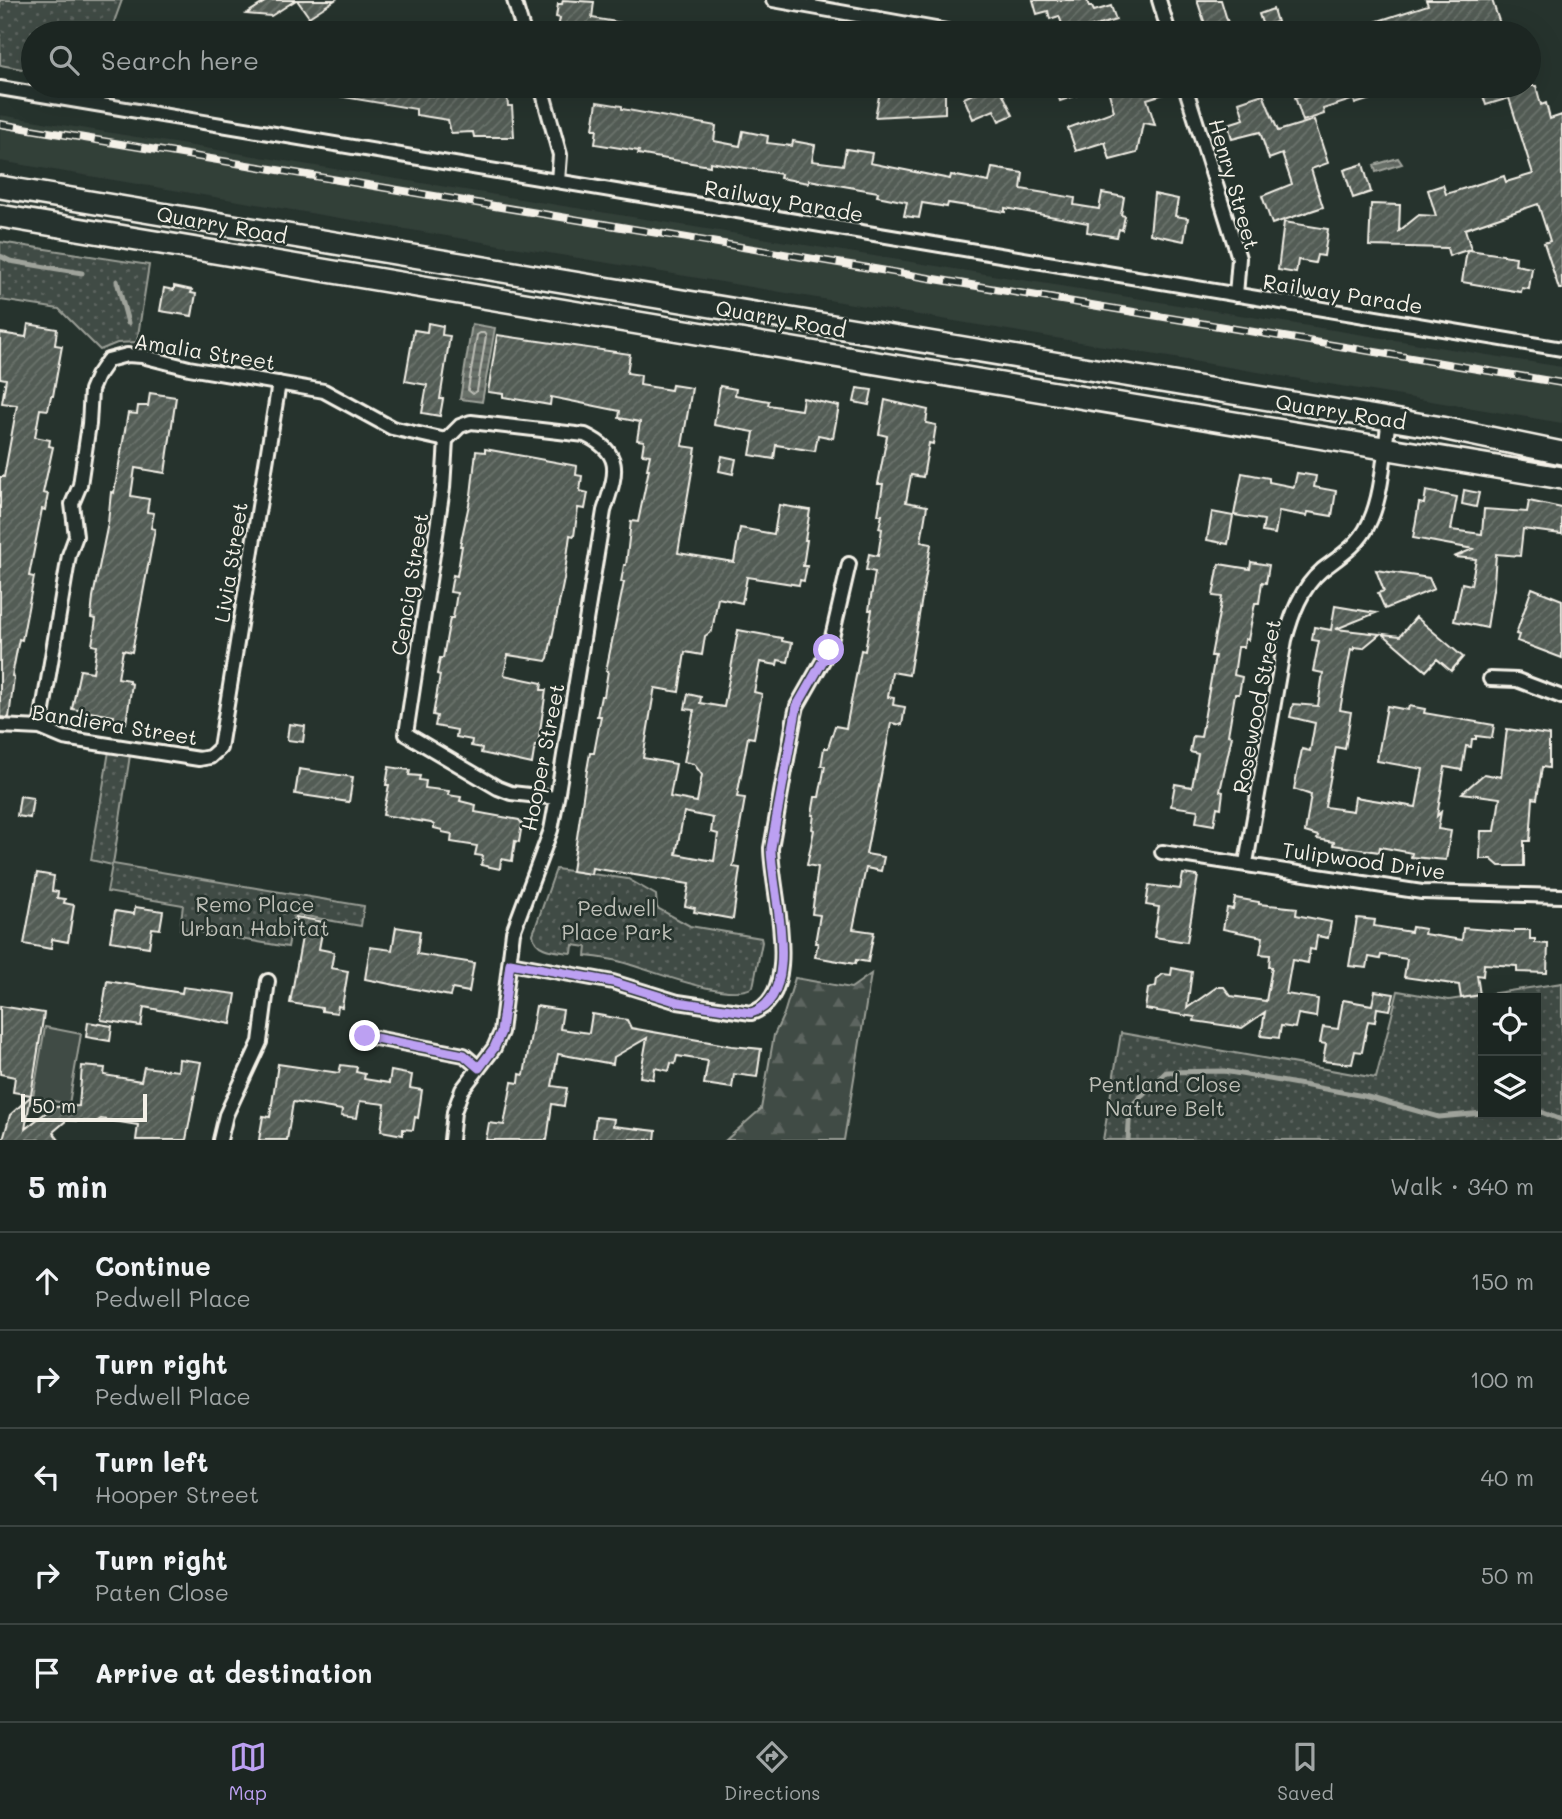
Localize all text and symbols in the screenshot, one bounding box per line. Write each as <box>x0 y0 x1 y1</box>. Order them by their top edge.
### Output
search box <box>21 21 1541 98</box>
icon: search <box>45 41 83 79</box>
text: Search here <box>101 43 259 77</box>
street label: Henry Street <box>1203 116 1267 252</box>
street label: Railway Parade <box>702 173 866 227</box>
street label: Quarry Road <box>155 199 289 249</box>
street label: Railway Parade <box>1261 267 1425 319</box>
street label: Quarry Road <box>714 293 848 343</box>
street label: Amalia Street <box>132 327 278 375</box>
street label: Quarry Road <box>1274 387 1408 435</box>
street label: Livia Street <box>207 500 253 624</box>
street label: Cencig Street <box>384 511 434 657</box>
street label: Rosewood Street <box>1226 616 1286 796</box>
route start <box>813 634 844 665</box>
street label: Hooper Street <box>514 681 570 833</box>
street label: Bandiera Street <box>30 698 200 750</box>
street label: Tulipwood Drive <box>1281 835 1447 885</box>
park label: Remo Place Urban Habitat <box>181 890 329 941</box>
park label: Pedwell Place Park <box>562 894 672 945</box>
map controls <box>1478 993 1541 1119</box>
button: locate <box>1478 993 1541 1056</box>
route end <box>349 1020 380 1051</box>
button: layers <box>1478 1056 1541 1119</box>
park label: Pentland Close Nature Belt <box>1089 1070 1241 1121</box>
scale bar <box>21 1091 147 1123</box>
text: 50 m <box>32 1093 76 1118</box>
text: 5 min <box>28 1166 108 1206</box>
text: Walk · 340 m <box>1390 1171 1534 1201</box>
text: Continue <box>95 1249 211 1283</box>
icon: ahead <box>28 1262 66 1300</box>
text: 150 m <box>1470 1266 1534 1296</box>
text: Pedwell Place <box>95 1283 251 1313</box>
text: Turn right <box>95 1347 228 1381</box>
icon: right <box>28 1360 66 1398</box>
text: 100 m <box>1470 1364 1534 1394</box>
text: Pedwell Place <box>95 1381 251 1411</box>
text: Turn left <box>95 1445 208 1479</box>
icon: left <box>28 1458 66 1496</box>
text: 40 m <box>1481 1462 1534 1492</box>
text: Hooper Street <box>95 1479 259 1509</box>
text: Turn right <box>95 1543 228 1577</box>
icon: right <box>28 1556 66 1594</box>
text: 50 m <box>1481 1560 1534 1590</box>
text: Paten Close <box>95 1577 229 1607</box>
icon: arrive <box>28 1654 66 1692</box>
text: Arrive at destination <box>95 1656 372 1690</box>
tab: Map <box>228 1738 267 1805</box>
tab: Directions <box>724 1738 820 1805</box>
tab: Saved <box>1277 1738 1334 1805</box>

